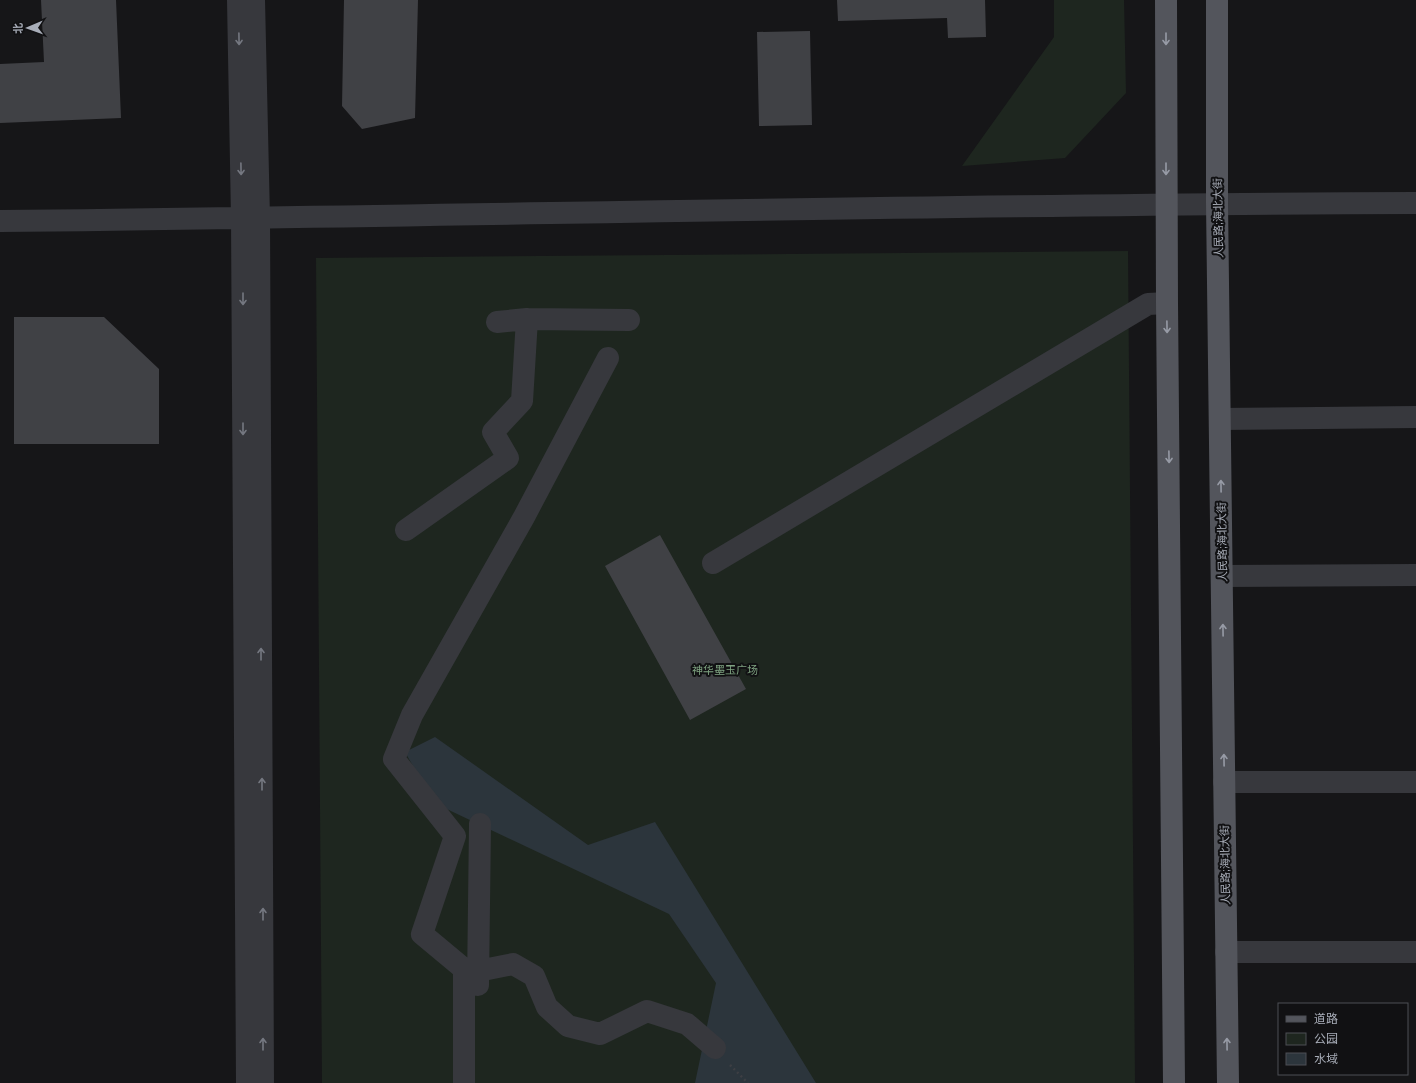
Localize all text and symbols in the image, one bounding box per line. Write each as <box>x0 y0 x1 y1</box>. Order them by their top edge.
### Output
north arrow <box>8 8 48 48</box>
text: 北 <box>12 23 24 34</box>
one-way arrow <box>235 32 243 45</box>
one-way arrow <box>1162 32 1170 45</box>
one-way arrow <box>237 162 245 175</box>
one-way arrow <box>1162 162 1170 175</box>
street label: 人民路;海北大街 <box>1211 178 1225 258</box>
one-way arrow <box>239 292 247 305</box>
one-way arrow <box>1163 320 1171 333</box>
one-way arrow <box>239 422 247 435</box>
one-way arrow <box>1165 450 1172 463</box>
one-way arrow <box>1217 480 1225 493</box>
street label: 人民路;海北大街 <box>1215 502 1229 582</box>
one-way arrow <box>1219 624 1226 637</box>
one-way arrow <box>257 648 265 661</box>
park label: 神华墨玉广场 <box>692 664 758 676</box>
one-way arrow <box>1220 754 1228 767</box>
one-way arrow <box>258 778 266 791</box>
street label: 人民路;海北大街 <box>1218 825 1232 905</box>
one-way arrow <box>259 908 267 921</box>
legend <box>1278 1003 1408 1075</box>
text: 道路 <box>1314 1012 1338 1026</box>
text: 公园 <box>1314 1032 1338 1046</box>
one-way arrow <box>259 1038 267 1051</box>
one-way arrow <box>1223 1038 1231 1051</box>
text: 水域 <box>1314 1052 1338 1066</box>

